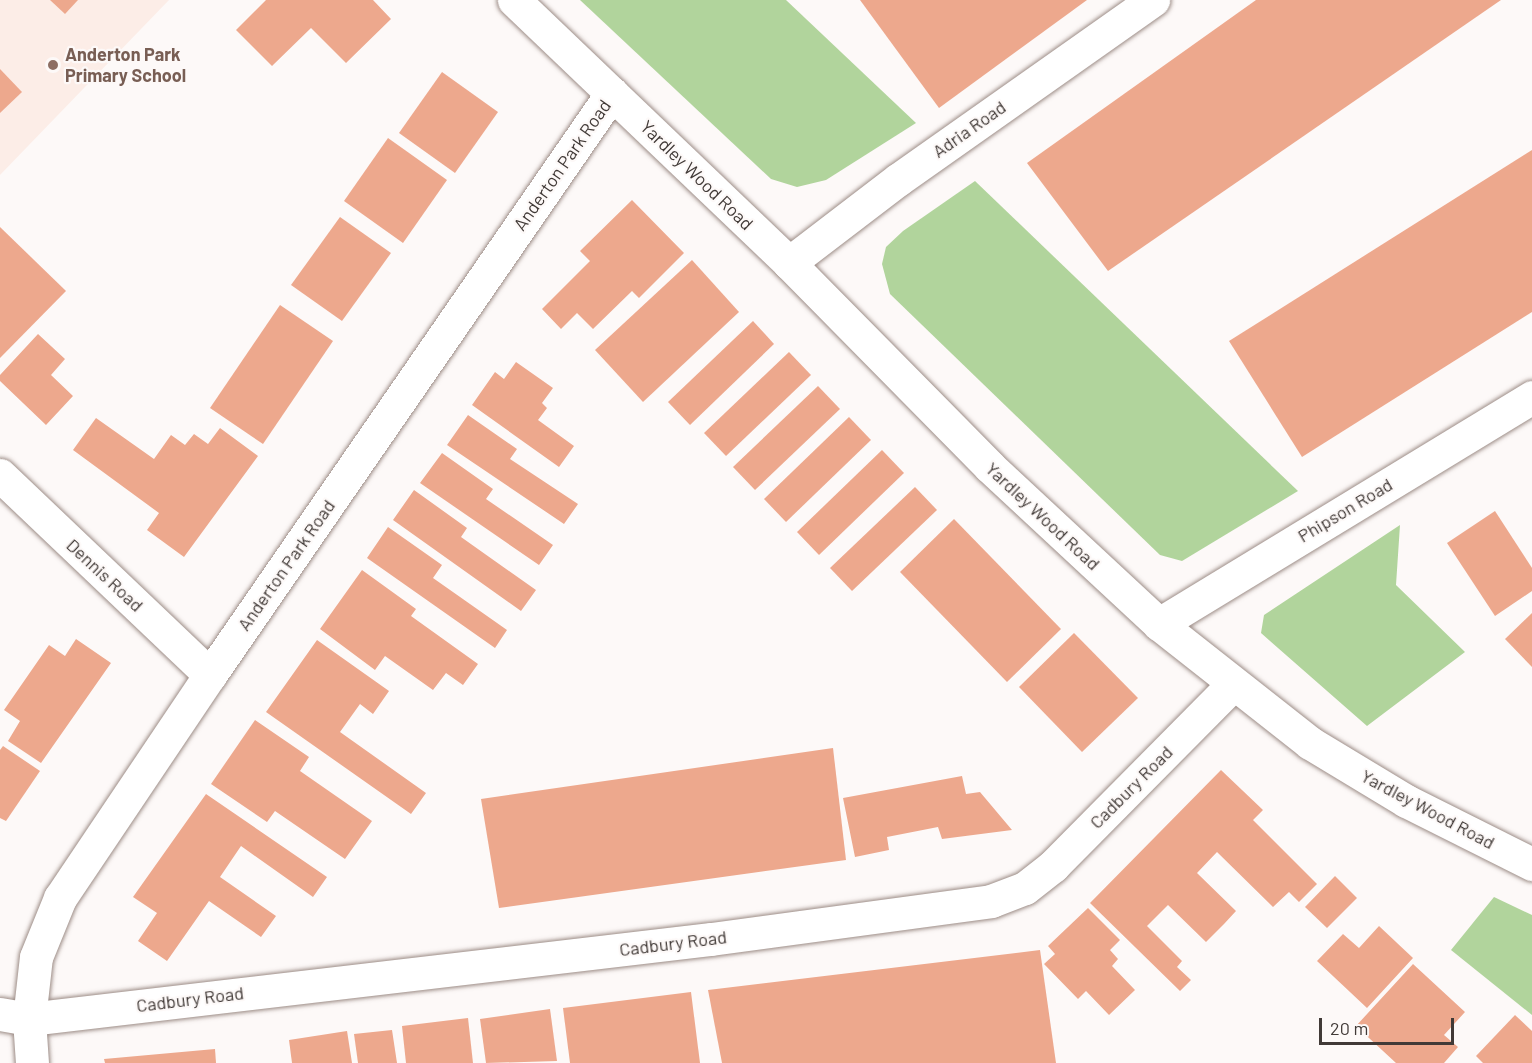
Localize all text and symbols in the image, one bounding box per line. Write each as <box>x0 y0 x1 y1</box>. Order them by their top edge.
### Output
place label: Anderton Park Primary School <box>65 44 186 86</box>
marker: Anderton Park Primary School <box>46 58 60 72</box>
street label: Anderton Park Road <box>509 95 615 235</box>
street label: Adria Road <box>928 96 1010 162</box>
street label: Yardley Wood Road <box>636 116 758 234</box>
street label: Yardley Wood Road <box>981 458 1105 574</box>
street label: Phipson Road <box>1294 473 1396 547</box>
street label: Anderton Park Road <box>233 495 339 635</box>
street label: Dennis Road <box>62 534 148 616</box>
street label: Cadbury Road <box>1085 741 1177 833</box>
street label: Yardley Wood Road <box>1358 765 1498 853</box>
street label: Cadbury Road <box>618 926 728 960</box>
street label: Cadbury Road <box>135 982 245 1016</box>
scale bar <box>1322 1006 1457 1044</box>
text: 20 m <box>1330 1017 1368 1039</box>

